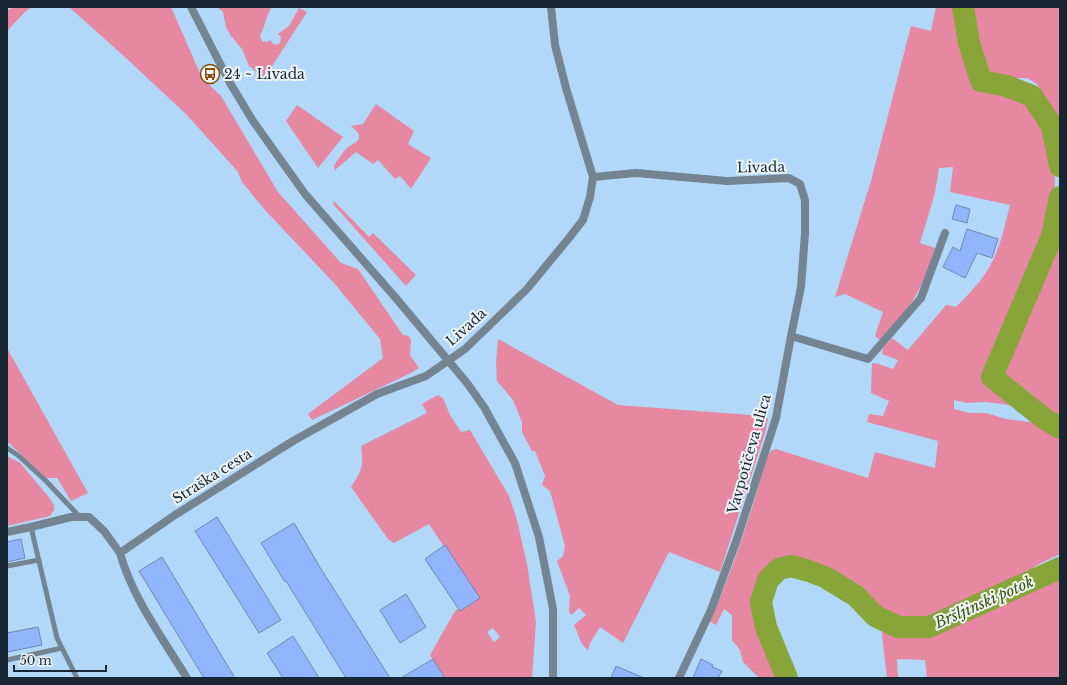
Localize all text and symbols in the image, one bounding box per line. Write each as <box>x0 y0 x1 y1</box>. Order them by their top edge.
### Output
bus stop icon: 24 ~ Livada <box>199 63 221 85</box>
place label: 24 ~ Livada <box>224 65 305 83</box>
street label: Livada <box>737 158 786 176</box>
street label: Livada <box>442 304 490 350</box>
street label: Vavpotičeva ulica <box>723 392 775 517</box>
street label: Straška cesta <box>169 444 255 508</box>
water label: Bršljinski potok <box>931 572 1036 633</box>
scale bar <box>14 647 106 673</box>
text: 50 m <box>20 653 52 668</box>

